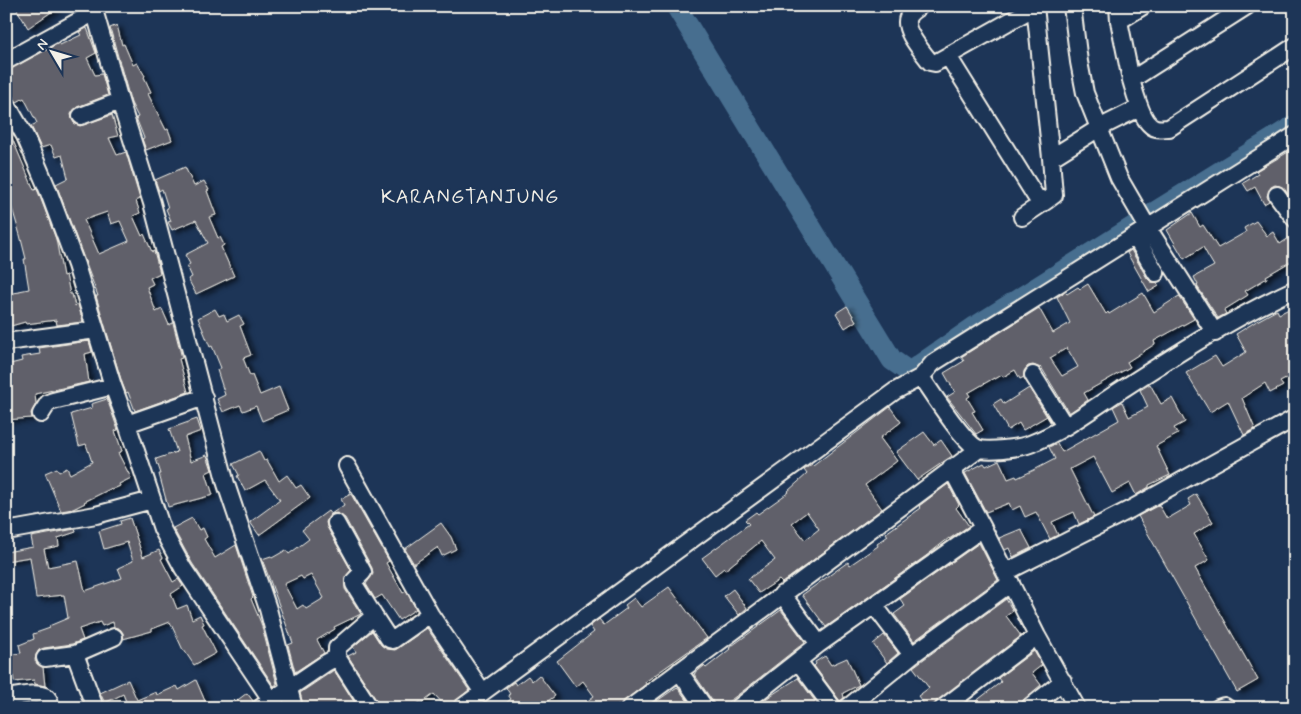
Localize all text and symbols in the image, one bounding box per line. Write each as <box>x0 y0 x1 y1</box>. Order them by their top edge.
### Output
north arrow <box>28 28 78 78</box>
text: N <box>33 35 53 54</box>
district label: KARANGTANJUNG <box>381 184 559 211</box>

